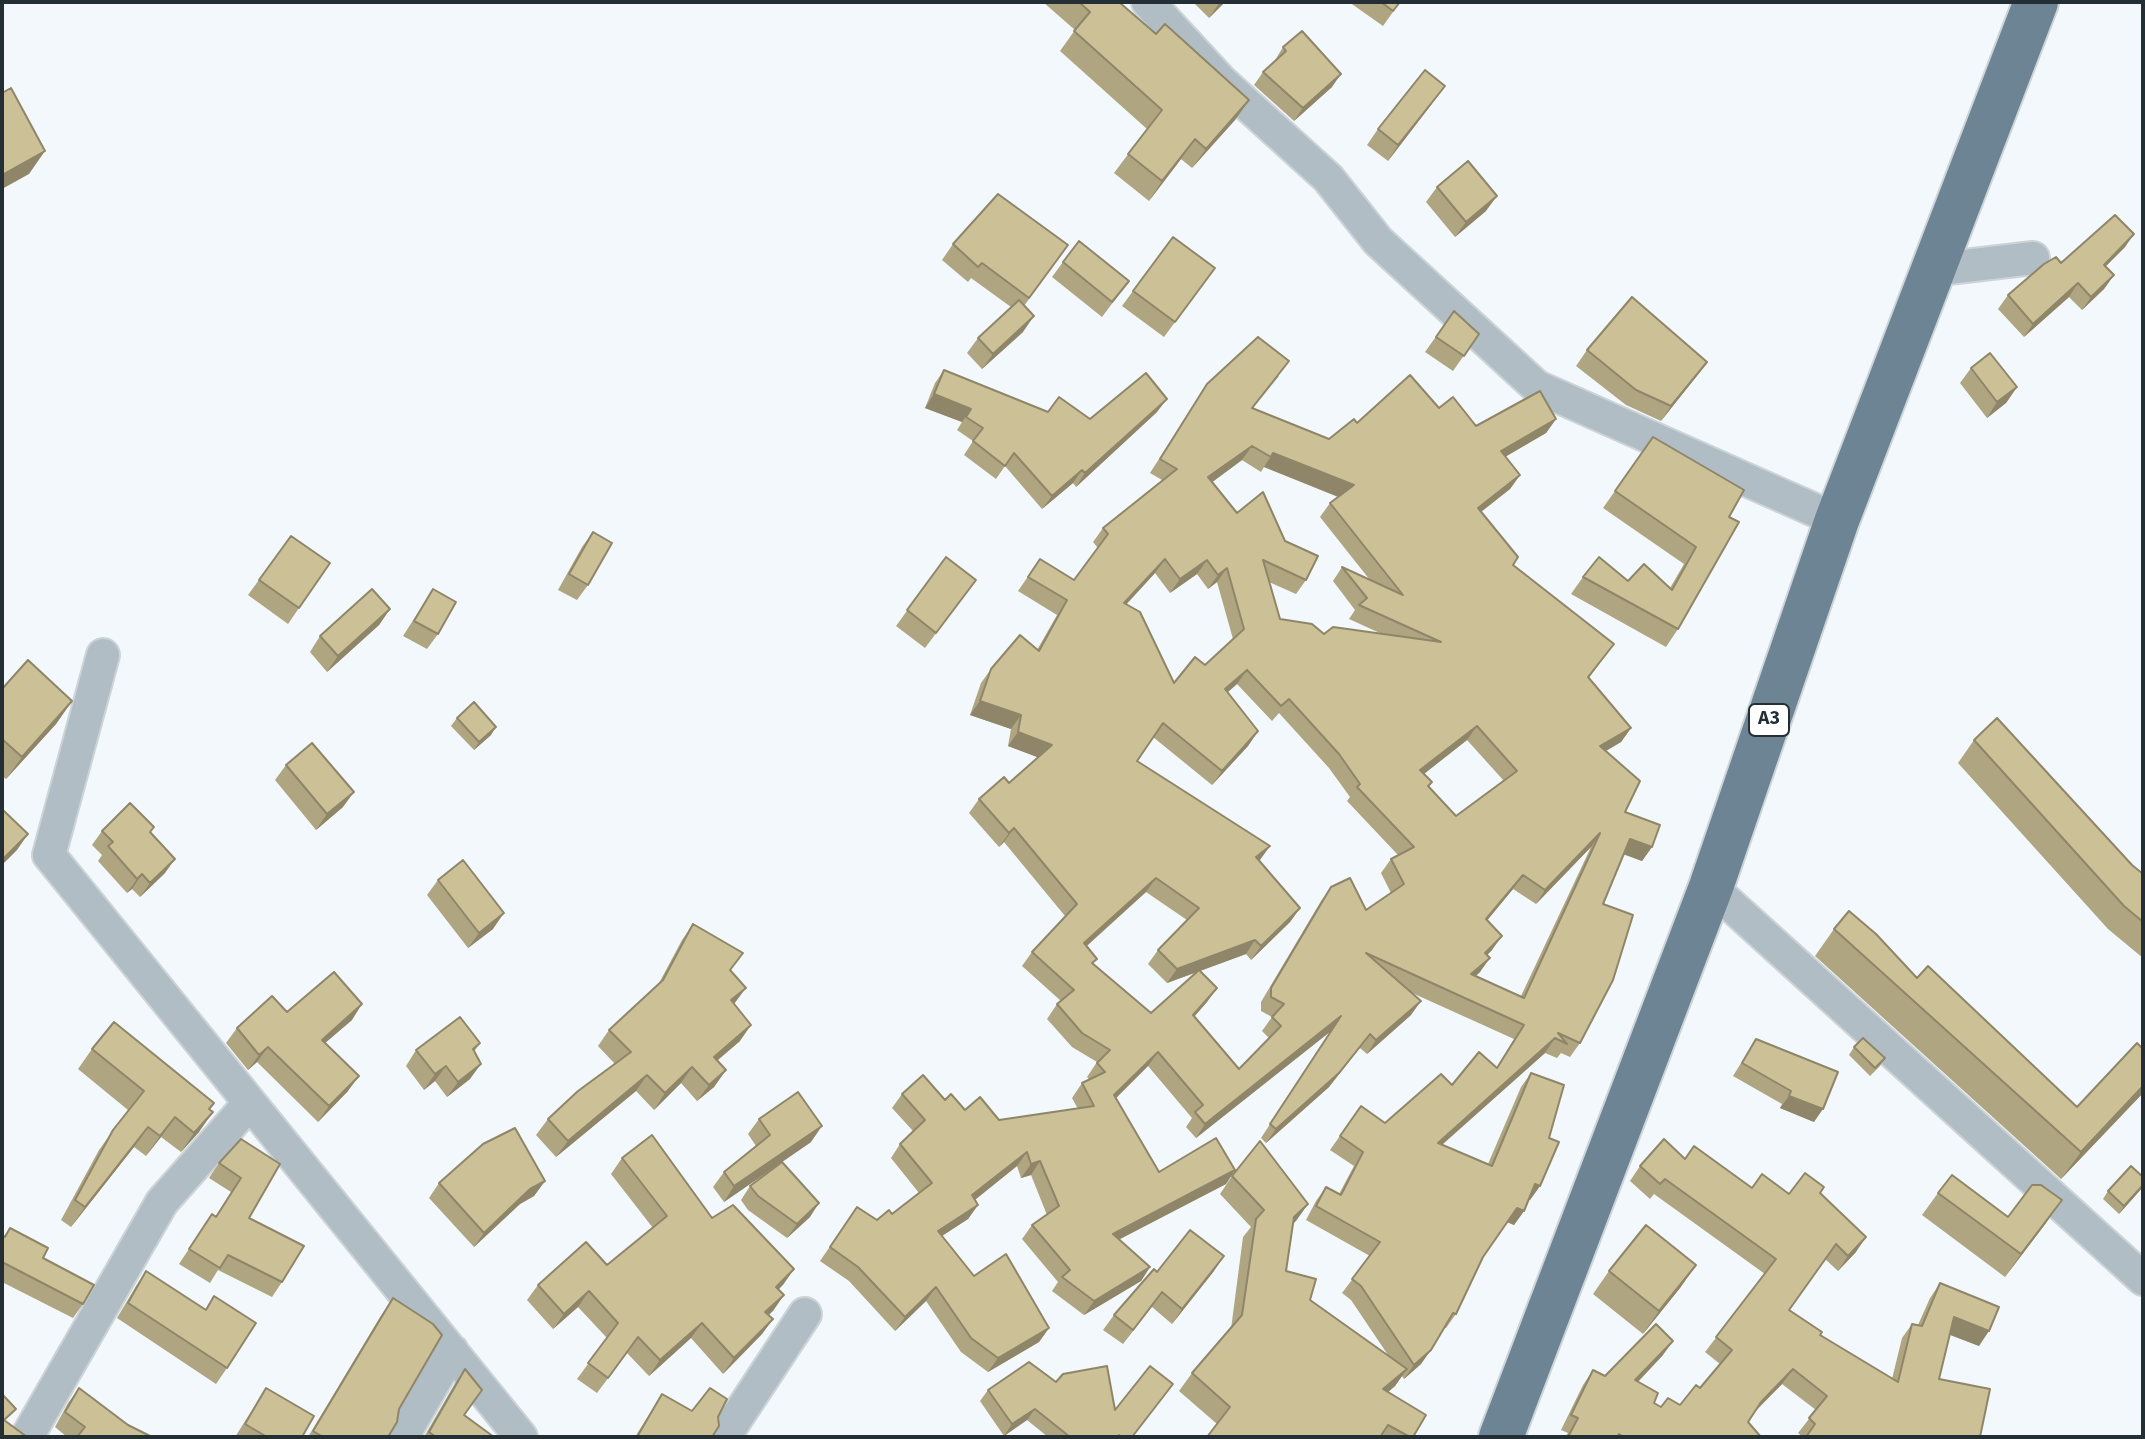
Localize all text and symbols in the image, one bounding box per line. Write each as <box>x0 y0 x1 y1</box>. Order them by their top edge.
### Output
road number: A3 <box>1749 704 1789 736</box>

